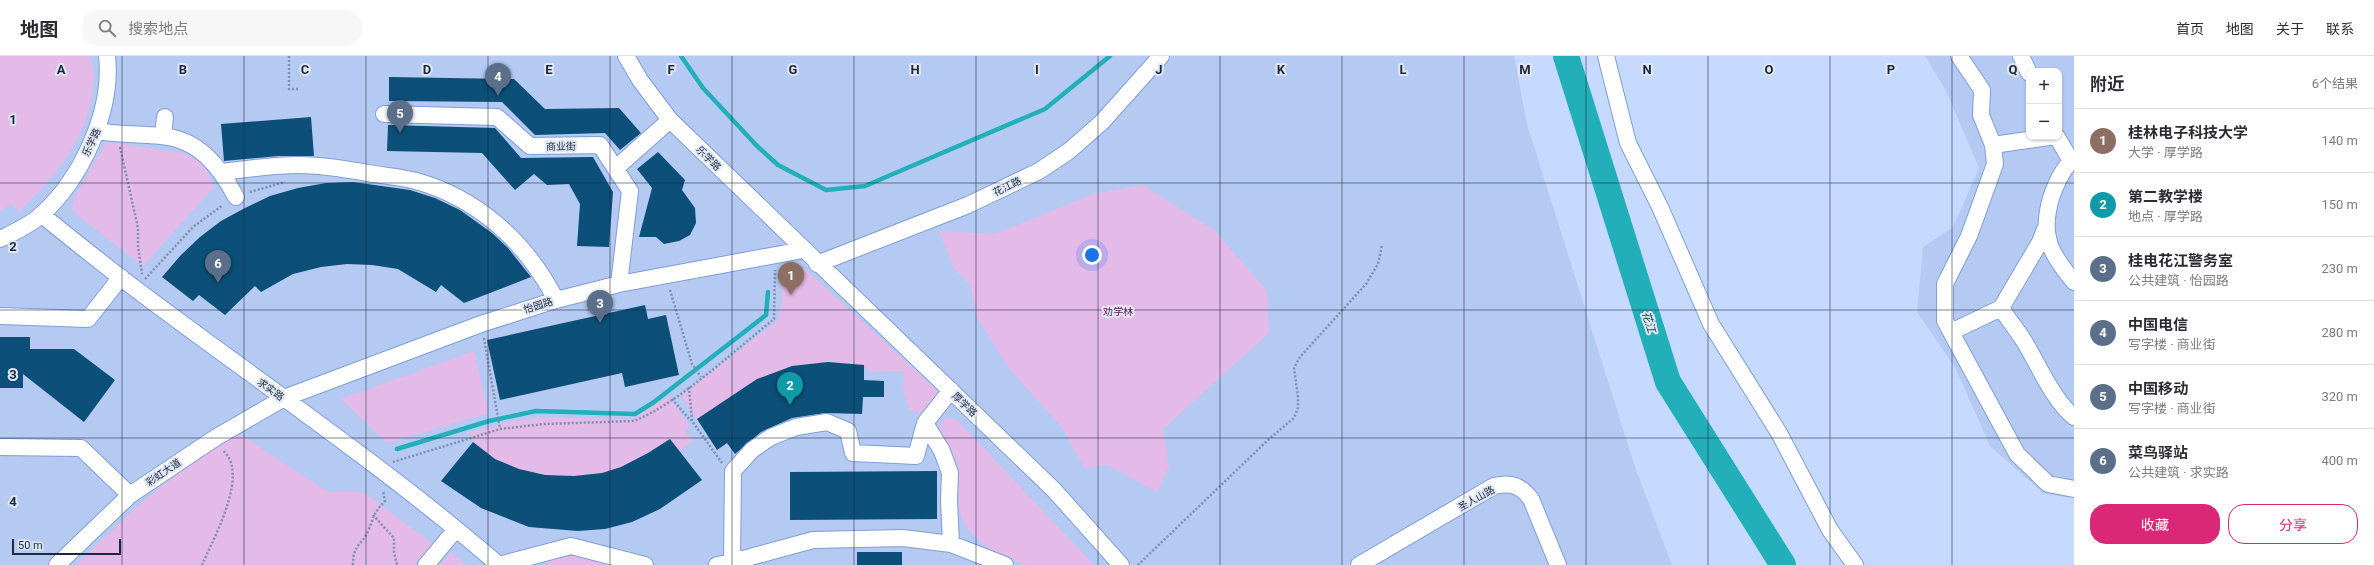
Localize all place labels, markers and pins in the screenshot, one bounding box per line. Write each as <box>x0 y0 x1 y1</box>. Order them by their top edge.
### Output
pin: 4 <box>485 63 511 96</box>
pin: 5 <box>387 100 413 133</box>
pin: 6 <box>205 250 231 283</box>
pin: 1 <box>778 262 804 295</box>
pin: 3 <box>587 290 613 323</box>
pin: 2 <box>777 372 803 405</box>

